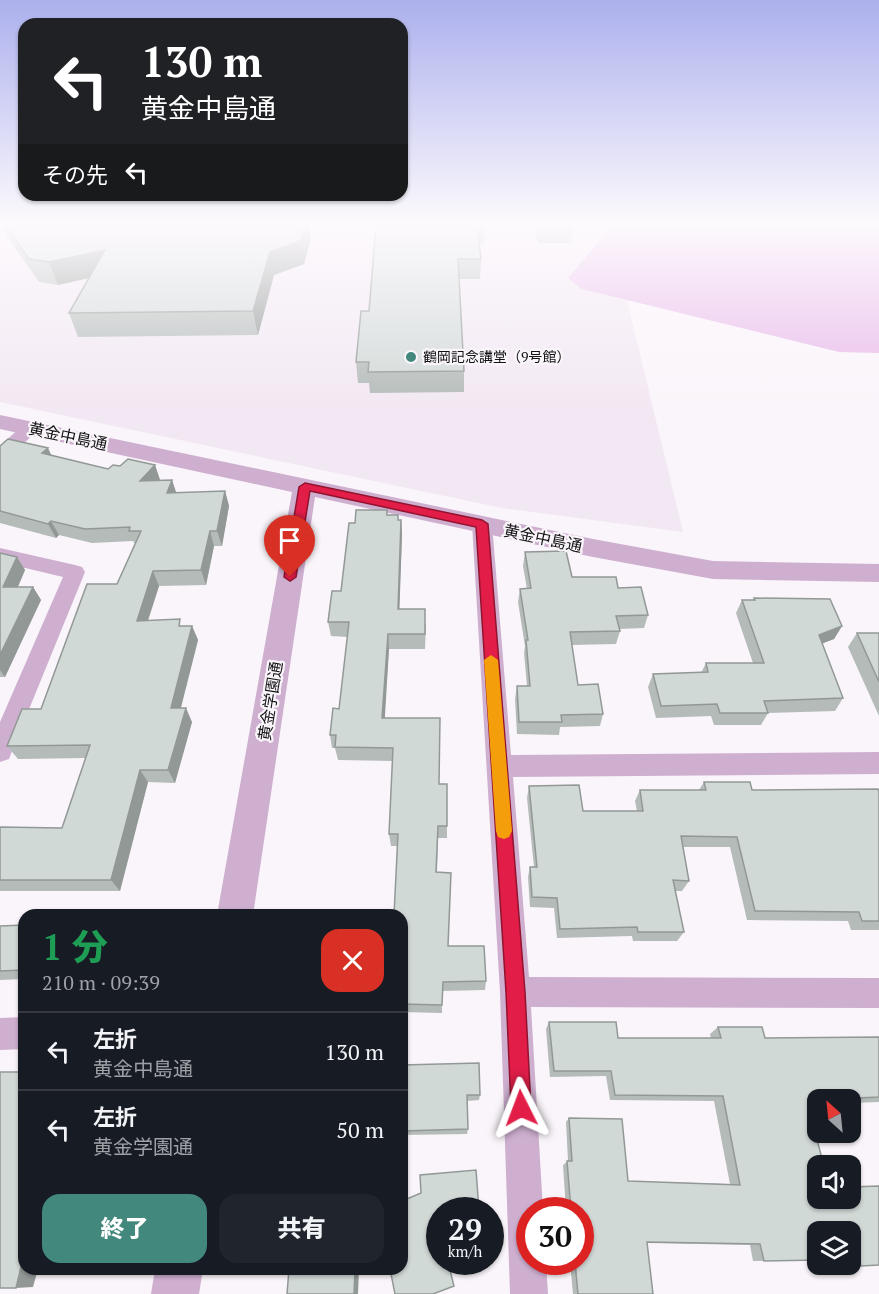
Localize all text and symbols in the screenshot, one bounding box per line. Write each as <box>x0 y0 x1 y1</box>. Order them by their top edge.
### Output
text: 130 m <box>141 33 262 89</box>
icon: left <box>42 42 120 120</box>
text: 黄金中島通 <box>141 90 276 126</box>
icon: left <box>120 156 153 189</box>
text: その先 <box>42 160 108 189</box>
place label: 鶴岡記念講堂（9号館） <box>423 347 570 366</box>
marker: 鶴岡記念講堂（9号館） <box>404 350 418 364</box>
street label: 黄金中島通 <box>27 417 109 455</box>
pin <box>264 515 315 577</box>
street label: 黄金中島通 <box>502 519 584 557</box>
icon: arrive <box>273 524 306 557</box>
street label: 黄金学園通 <box>253 660 287 742</box>
text: 1 分 <box>42 923 108 970</box>
button: close <box>321 929 384 992</box>
text: 210 m · 09:39 <box>42 969 160 996</box>
text: 左折 <box>93 1024 137 1053</box>
icon: left <box>42 1035 75 1068</box>
text: 130 m <box>324 1037 384 1066</box>
text: 黄金中島通 <box>93 1055 193 1082</box>
position arrow <box>489 1076 553 1140</box>
north arrow <box>807 1089 861 1143</box>
map controls <box>807 1089 861 1275</box>
text: 左折 <box>93 1102 137 1131</box>
icon: left <box>42 1113 75 1146</box>
text: 50 m <box>336 1115 384 1144</box>
text: 黄金学園通 <box>93 1133 193 1160</box>
button: sound <box>807 1155 861 1209</box>
button: 終了 <box>42 1194 207 1263</box>
button: 共有 <box>219 1194 384 1263</box>
speed limit sign: 30 <box>516 1197 594 1275</box>
text: 29 <box>448 1209 482 1249</box>
button: layers <box>807 1221 861 1275</box>
text: km/h <box>448 1241 482 1261</box>

